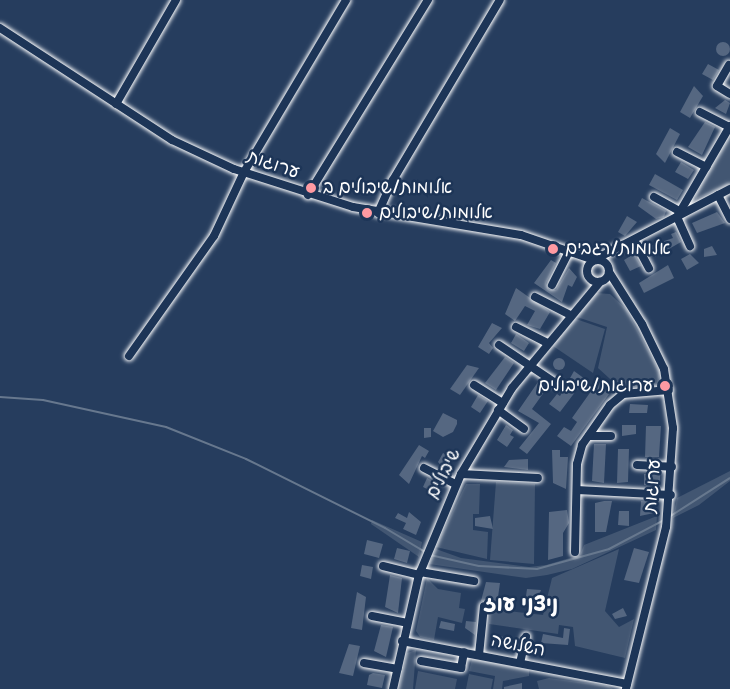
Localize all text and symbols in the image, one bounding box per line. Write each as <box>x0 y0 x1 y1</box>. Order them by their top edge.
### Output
street label: ערוגות <box>244 146 302 184</box>
place label: אלומות/שיבולים ב <box>323 177 452 199</box>
marker: אלומות/שיבולים ב <box>304 181 318 195</box>
place label: אלומות/שיבולים <box>379 202 493 224</box>
marker: אלומות/שיבולים <box>360 206 374 220</box>
place label: אלומות/רגבים <box>565 238 671 260</box>
marker: אלומות/רגבים <box>546 242 560 256</box>
place label: ערוגות/שיבולים <box>538 375 653 397</box>
marker: ערוגות/שיבולים <box>658 379 672 393</box>
street label: שיבולים <box>422 445 466 503</box>
street label: ערוגות <box>640 458 666 514</box>
district label: ניצני עוז <box>484 592 558 618</box>
street label: השלושה <box>489 630 547 662</box>

